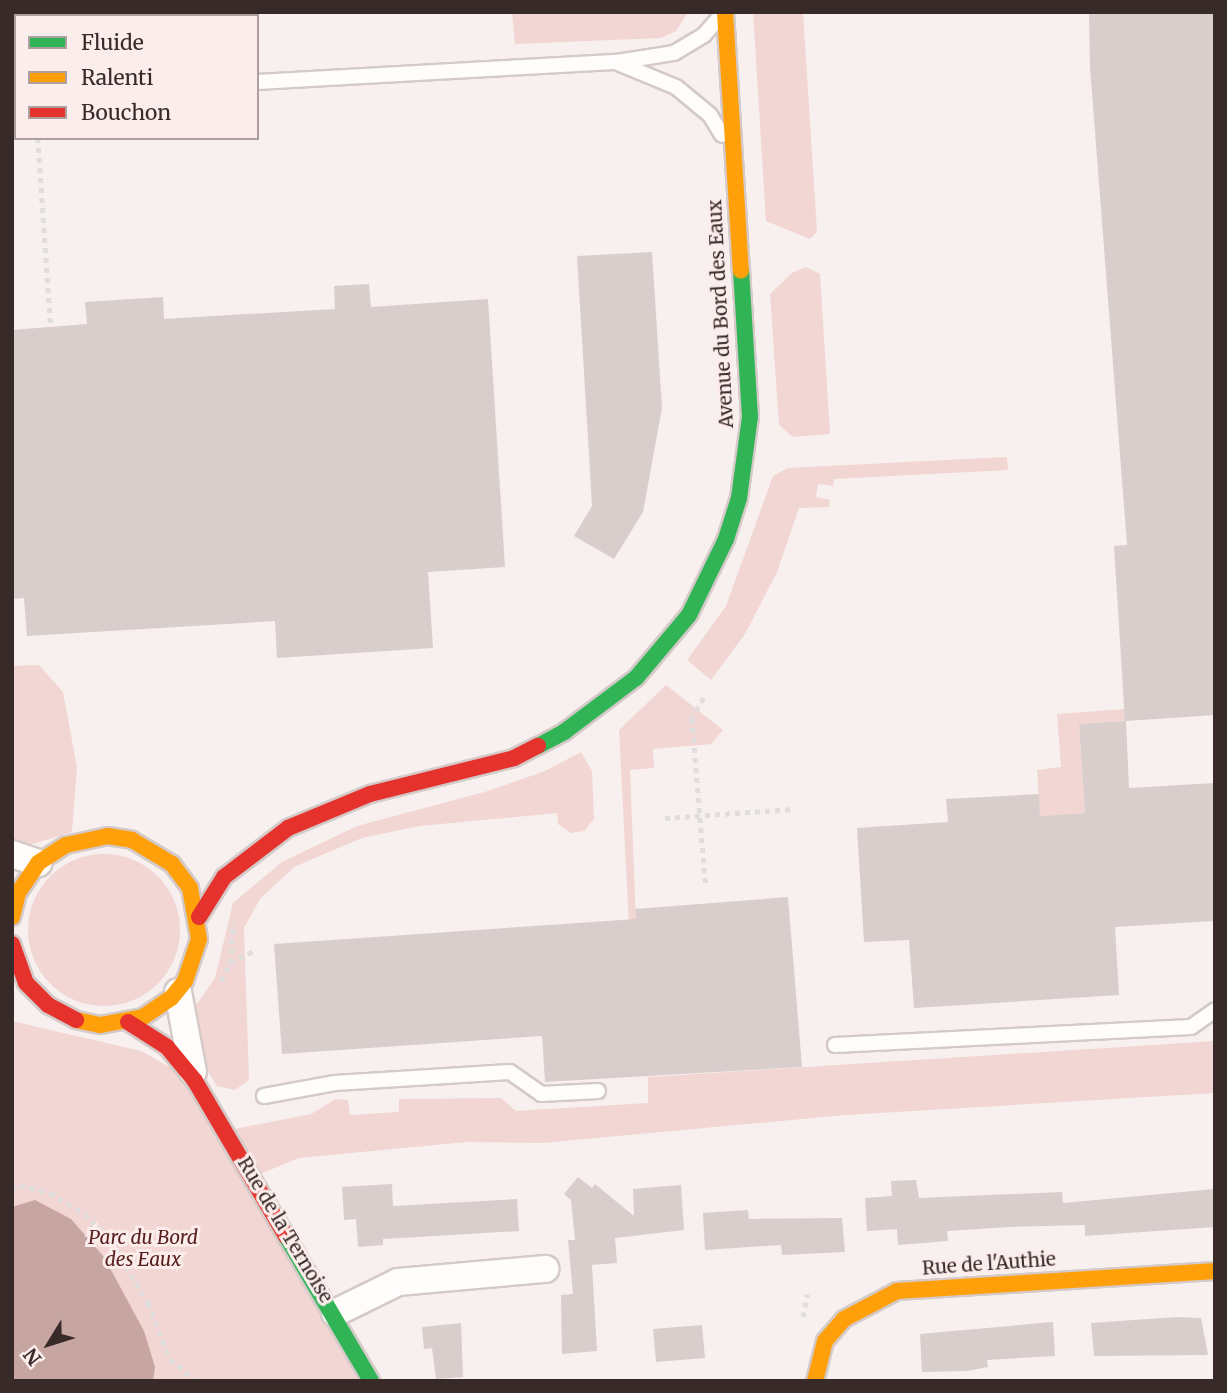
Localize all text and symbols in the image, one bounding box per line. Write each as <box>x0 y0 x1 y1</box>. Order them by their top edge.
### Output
legend <box>14 14 259 140</box>
text: Fluide <box>81 29 144 56</box>
text: Ralenti <box>81 64 153 91</box>
text: Bouchon <box>81 99 171 126</box>
street label: Avenue du Bord des Eaux <box>704 199 738 429</box>
street label: Rue de la Ternoise <box>232 1153 338 1307</box>
park label: Parc du Bord des Eaux <box>88 1227 198 1271</box>
street label: Rue de l'Authie <box>921 1248 1057 1280</box>
north arrow <box>14 1309 84 1379</box>
text: N <box>18 1344 47 1370</box>

